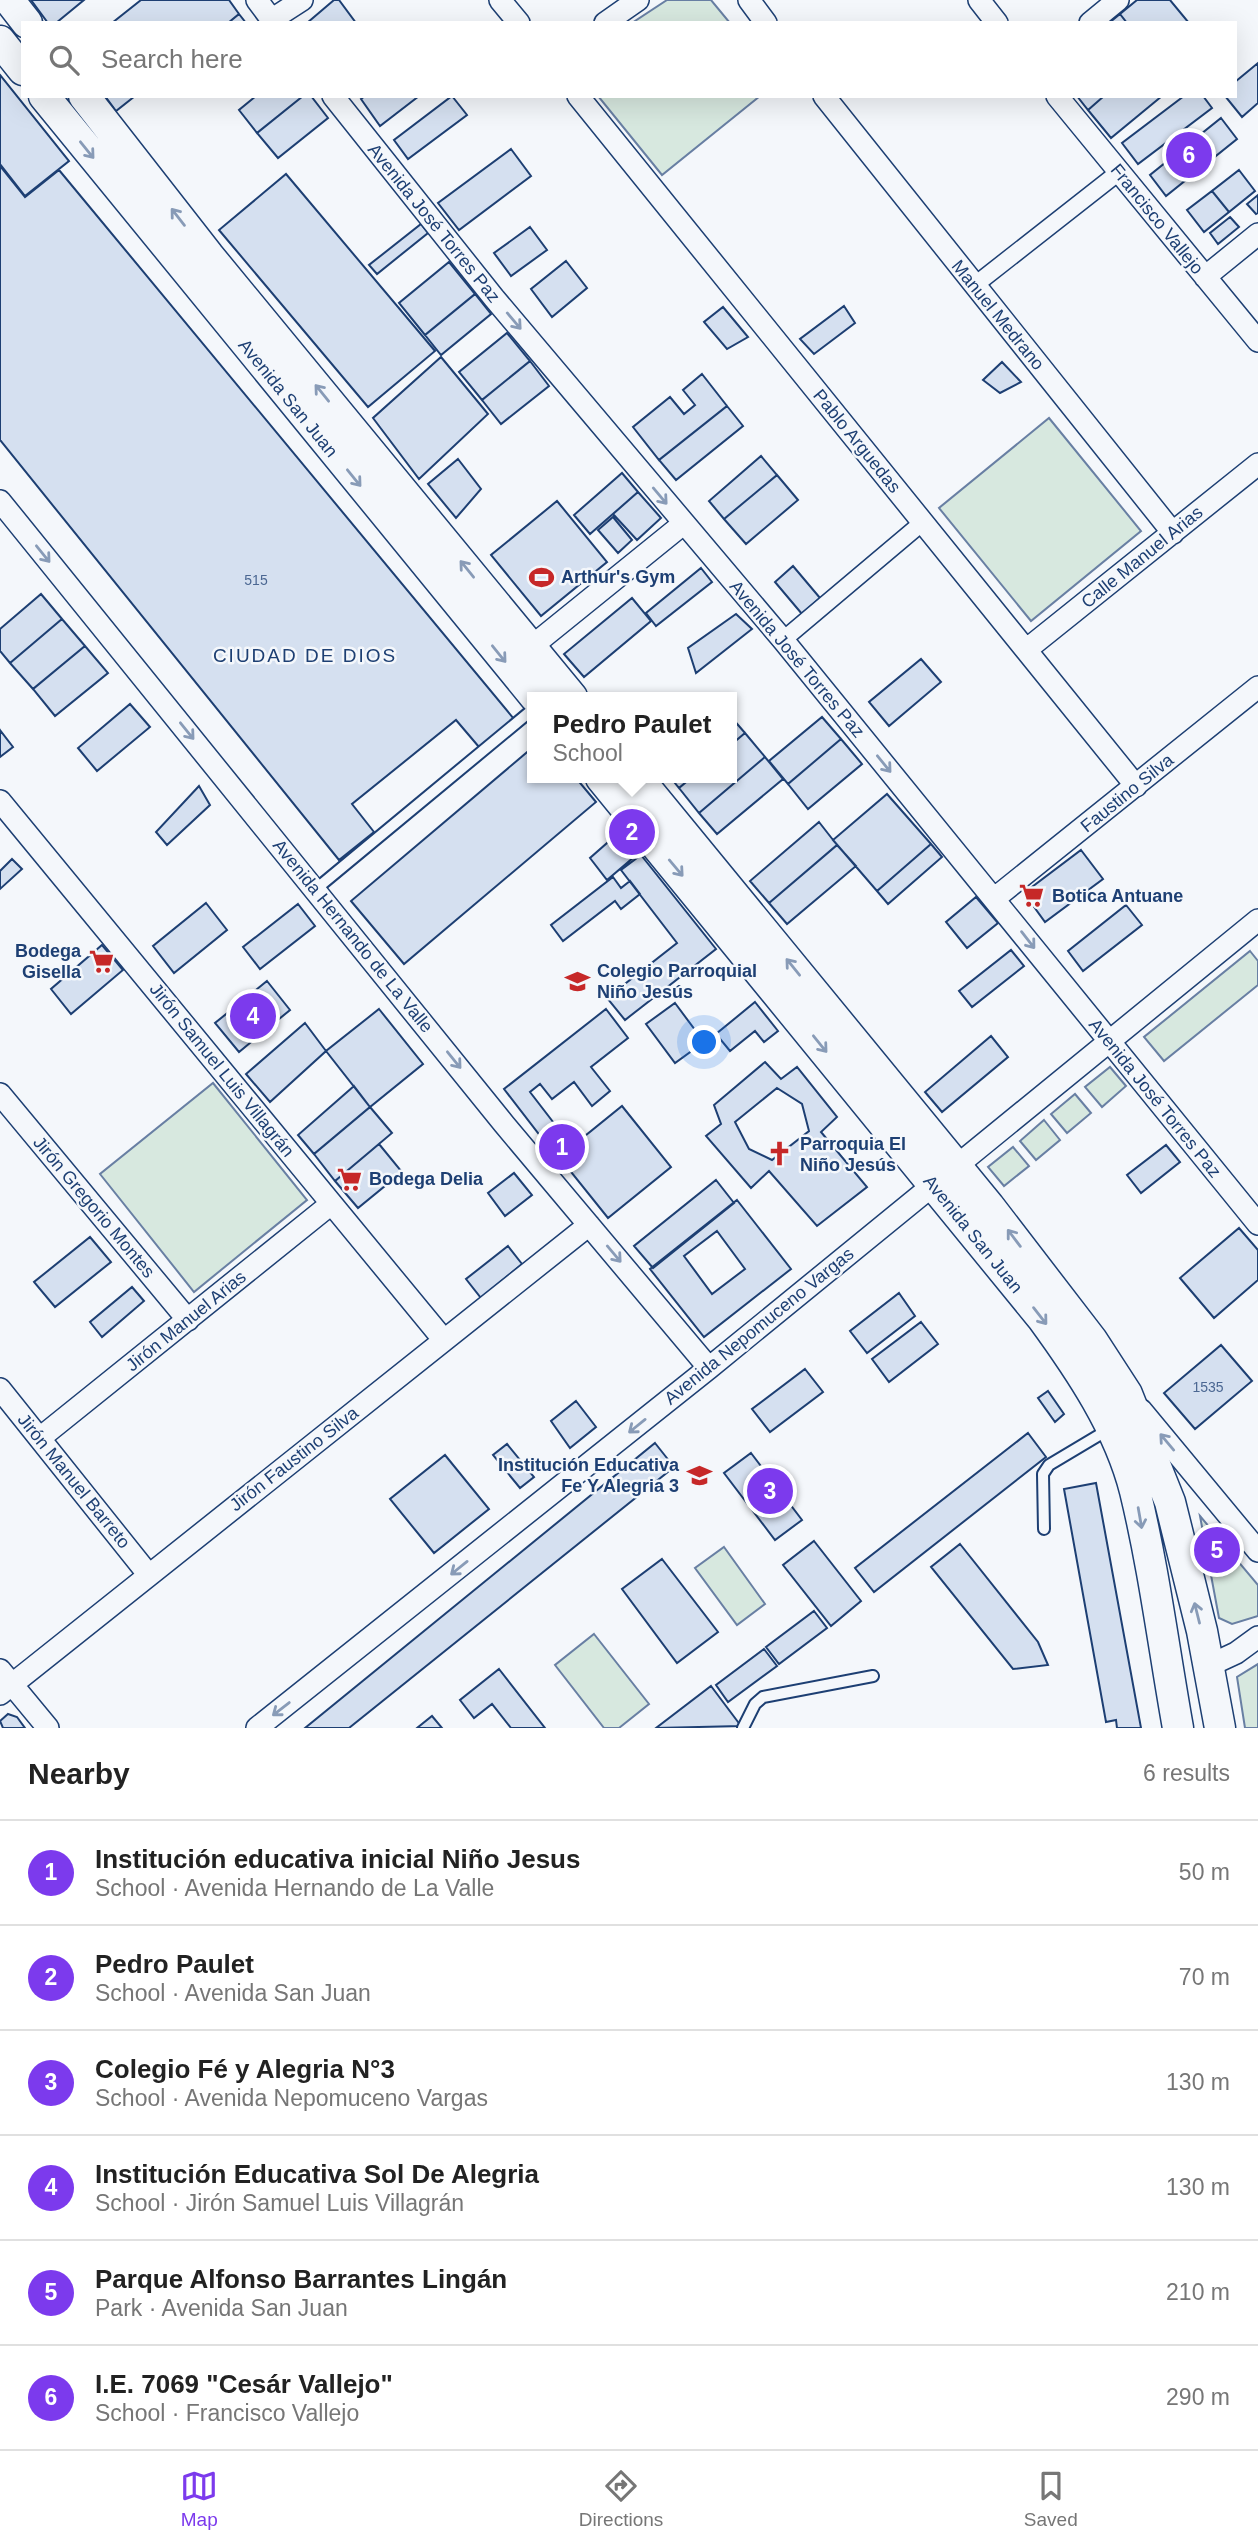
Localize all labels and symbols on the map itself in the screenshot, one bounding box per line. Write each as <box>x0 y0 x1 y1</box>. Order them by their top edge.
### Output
pin: 6 <box>1166 129 1212 181</box>
one-way arrow <box>79 140 94 158</box>
street label: Avenida José Torres Paz <box>364 140 504 306</box>
street label: Francisco Vallejo <box>1107 160 1207 278</box>
one-way arrow <box>171 208 186 226</box>
street label: Manuel Medrano <box>948 256 1048 374</box>
one-way arrow <box>506 312 521 330</box>
street label: Avenida San Juan <box>234 335 342 461</box>
one-way arrow <box>314 385 330 403</box>
street label: Pablo Arguedas <box>809 385 905 497</box>
one-way arrow <box>347 468 362 486</box>
one-way arrow <box>652 486 668 504</box>
street label: Calle Manuel Arias <box>1077 502 1207 612</box>
one-way arrow <box>36 545 51 563</box>
one-way arrow <box>459 560 474 578</box>
sports icon: Arthur's Gym <box>527 563 555 591</box>
place label: Arthur's Gym <box>561 567 675 587</box>
house number: 515 <box>244 572 268 588</box>
street label: Avenida José Torres Paz <box>726 577 868 741</box>
one-way arrow <box>491 644 507 662</box>
district label: CIUDAD DE DIOS <box>213 645 397 666</box>
one-way arrow <box>179 721 195 739</box>
street label: Faustino Silva <box>1077 749 1178 836</box>
one-way arrow <box>877 754 892 772</box>
pin: 2 <box>609 806 655 858</box>
street label: Avenida Hernando de La Valle <box>269 835 437 1037</box>
one-way arrow <box>668 859 684 877</box>
supermarket icon: Botica Antuane <box>1018 882 1046 910</box>
place label: Botica Antuane <box>1052 886 1183 906</box>
one-way arrow <box>1020 931 1035 949</box>
place label: Bodega Gisella <box>15 941 82 982</box>
supermarket icon: Bodega Gisella <box>87 947 115 975</box>
one-way arrow <box>785 958 801 976</box>
place label: Colegio Parroquial Niño Jesús <box>597 961 757 1002</box>
school or university icon: Colegio Parroquial Niño Jesús <box>563 967 591 995</box>
street label: Jirón Samuel Luis Villagrán <box>146 979 298 1161</box>
pin: 4 <box>230 990 276 1042</box>
street label: Avenida José Torres Paz <box>1085 1015 1225 1181</box>
your location <box>687 1025 721 1059</box>
one-way arrow <box>812 1035 827 1053</box>
one-way arrow <box>446 1050 461 1068</box>
pin: 1 <box>539 1121 585 1173</box>
street label: Jirón Gregorio Montes <box>29 1132 159 1282</box>
place label: Parroquia El Niño Jesús <box>800 1134 906 1175</box>
church icon: Parroquia El Niño Jesús <box>766 1140 794 1168</box>
supermarket icon: Bodega Delia <box>335 1165 363 1193</box>
place label: Bodega Delia <box>369 1169 484 1189</box>
street label: Avenida San Juan <box>919 1171 1027 1297</box>
one-way arrow <box>1006 1229 1021 1248</box>
street label: Avenida Nepomuceno Vargas <box>660 1243 858 1409</box>
one-way arrow <box>606 1245 622 1263</box>
street label: Jirón Manuel Arias <box>122 1267 250 1375</box>
one-way arrow <box>1033 1307 1048 1325</box>
house number: 1535 <box>1192 1379 1224 1395</box>
street label: Jirón Faustino Silva <box>226 1402 363 1515</box>
street label: Jirón Manuel Barreto <box>14 1410 134 1552</box>
one-way arrow <box>628 1418 647 1433</box>
one-way arrow <box>1160 1434 1175 1452</box>
place label: Institución Educativa Fe Y Alegria 3 <box>498 1455 680 1496</box>
school or university icon: Institución Educativa Fe Y Alegria 3 <box>685 1461 713 1489</box>
pin: 3 <box>747 1465 793 1517</box>
one-way arrow <box>1133 1506 1147 1529</box>
pin: 5 <box>1194 1524 1240 1576</box>
one-way arrow <box>451 1560 469 1575</box>
one-way arrow <box>1190 1602 1203 1625</box>
one-way arrow <box>272 1702 291 1717</box>

